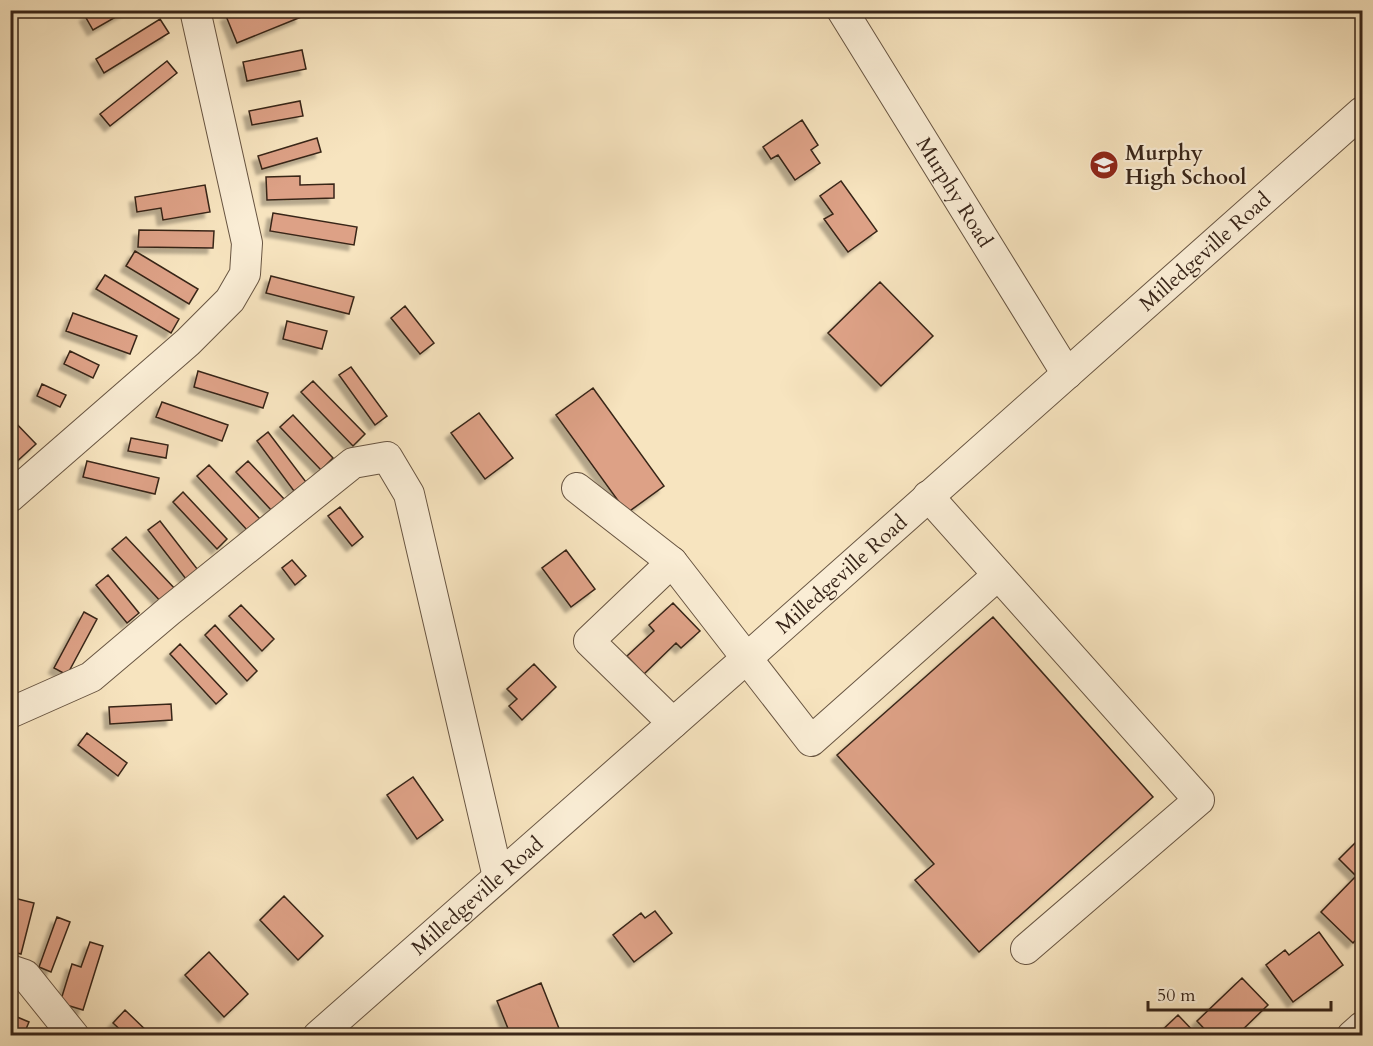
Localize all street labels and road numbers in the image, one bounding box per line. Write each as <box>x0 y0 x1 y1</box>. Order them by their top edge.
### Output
street label: Murphy Road <box>909 132 999 253</box>
street label: Milledgeville Road <box>1133 186 1277 318</box>
street label: Milledgeville Road <box>770 508 914 641</box>
street label: Milledgeville Road <box>405 830 550 962</box>

